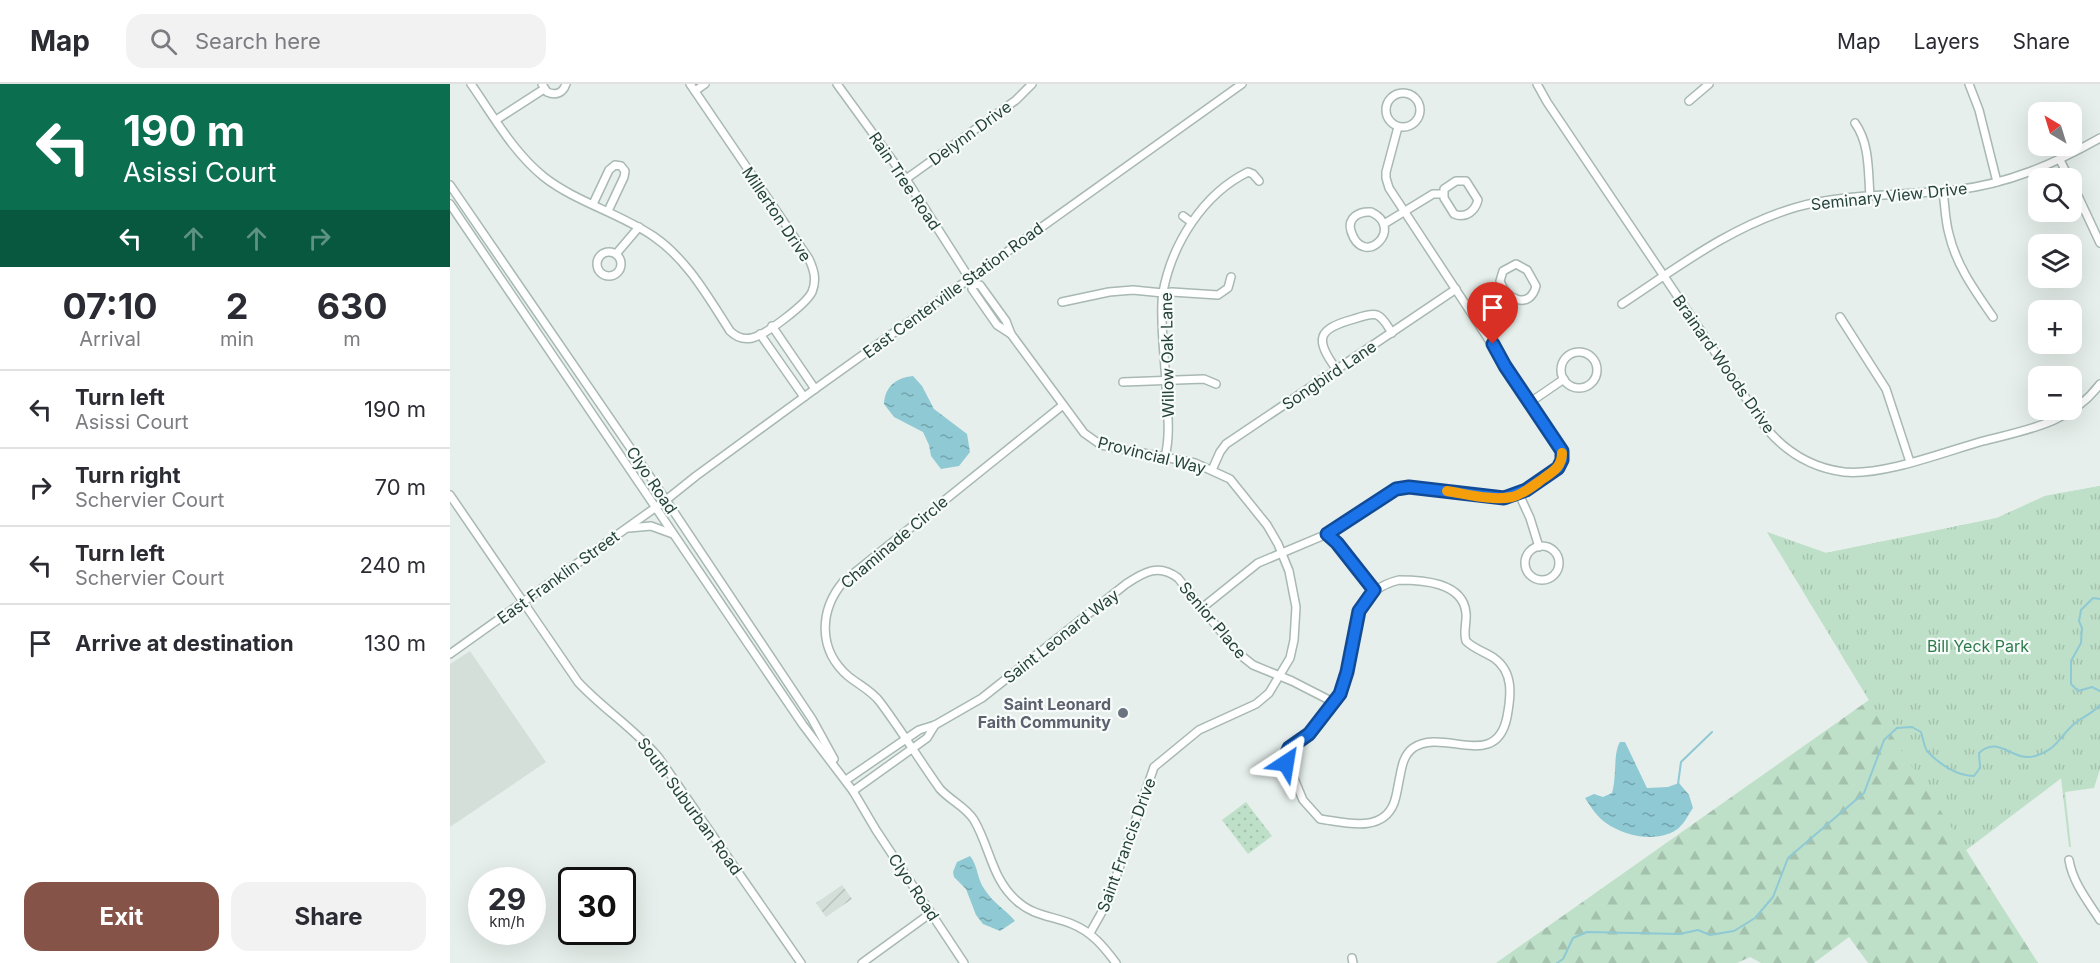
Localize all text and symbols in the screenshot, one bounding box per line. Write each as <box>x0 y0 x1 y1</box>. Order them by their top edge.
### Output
search box <box>126 14 546 68</box>
text: Map <box>30 24 90 58</box>
icon: search <box>147 25 180 58</box>
text: Search here <box>195 28 321 54</box>
text: Map <box>1837 29 1881 54</box>
text: Layers <box>1914 29 1980 54</box>
text: Share <box>2013 29 2070 54</box>
street label: Delynn Drive <box>925 96 1015 170</box>
north arrow <box>2028 102 2082 156</box>
map controls <box>2028 102 2082 420</box>
text: 190 m <box>123 105 245 156</box>
icon: left <box>24 108 102 186</box>
street label: Rain Tree Road <box>865 128 945 234</box>
text: Asissi Court <box>123 156 276 189</box>
street label: Millerton Drive <box>738 163 816 265</box>
button: search <box>2028 168 2082 222</box>
street label: Seminary View Drive <box>1810 178 1968 214</box>
street label: East Centerville Station Road <box>859 218 1047 362</box>
icon: left <box>114 222 147 255</box>
icon: ahead <box>177 222 210 255</box>
icon: ahead <box>240 222 273 255</box>
icon: right <box>303 222 336 255</box>
button: layers <box>2028 234 2082 288</box>
pin <box>1467 282 1518 344</box>
text: 07:10 <box>62 284 158 328</box>
text: 2 <box>226 284 248 328</box>
text: 630 <box>317 284 388 328</box>
icon: arrive <box>1476 291 1509 324</box>
street label: Brainard Woods Drive <box>1669 291 1779 437</box>
street label: Willow Oak Lane <box>1156 292 1178 418</box>
button: + <box>2028 300 2082 354</box>
text: Arrival <box>79 327 141 351</box>
text: min <box>220 327 254 351</box>
text: m <box>343 327 361 351</box>
street label: Songbird Lane <box>1278 336 1380 414</box>
button: − <box>2028 366 2082 420</box>
text: Turn left <box>75 384 165 410</box>
icon: left <box>24 393 57 426</box>
text: 190 m <box>364 396 426 422</box>
text: Asissi Court <box>75 410 189 434</box>
street label: Provincial Way <box>1096 432 1208 478</box>
street label: Clyo Road <box>622 442 682 518</box>
text: Turn right <box>75 462 181 488</box>
icon: right <box>24 471 57 504</box>
text: 70 m <box>375 474 426 500</box>
text: Schervier Court <box>75 488 224 512</box>
street label: Chaminade Circle <box>836 491 952 593</box>
street label: East Franklin Street <box>493 526 623 628</box>
text: Turn left <box>75 540 165 566</box>
icon: left <box>24 549 57 582</box>
text: 240 m <box>359 552 426 578</box>
text: Schervier Court <box>75 566 224 590</box>
street label: Senior Place <box>1175 577 1251 663</box>
street label: Saint Leonard Way <box>999 585 1123 687</box>
icon: arrive <box>24 627 57 660</box>
text: Arrive at destination <box>75 630 294 656</box>
text: 130 m <box>364 630 426 656</box>
park label: Bill Yeck Park <box>1927 636 2029 656</box>
place label: Saint Leonard Faith Community <box>978 694 1111 732</box>
marker: Saint Leonard Faith Community <box>1116 706 1130 720</box>
position arrow <box>1254 731 1318 795</box>
street label: South Suburban Road <box>633 733 747 879</box>
street label: Saint Francis Drive <box>1092 775 1160 915</box>
street label: Clyo Road <box>884 849 944 925</box>
speed limit sign: 30 <box>558 867 636 945</box>
text: 29 <box>488 881 526 917</box>
button: Exit <box>24 882 219 951</box>
button: Share <box>231 882 426 951</box>
text: km/h <box>489 912 525 931</box>

